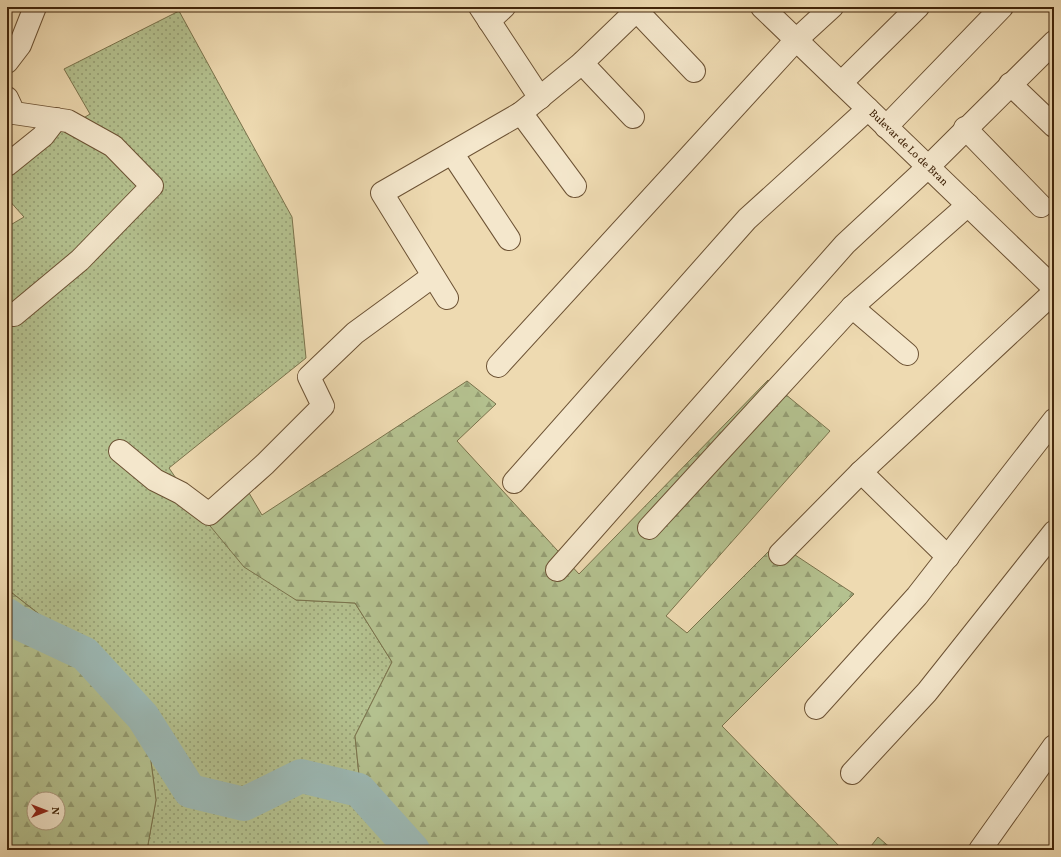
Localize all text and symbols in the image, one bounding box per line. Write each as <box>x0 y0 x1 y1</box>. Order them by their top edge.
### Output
street label: Bulevar de Lo de Bran <box>865 106 951 190</box>
north arrow <box>26 791 66 831</box>
text: N <box>47 807 62 815</box>

